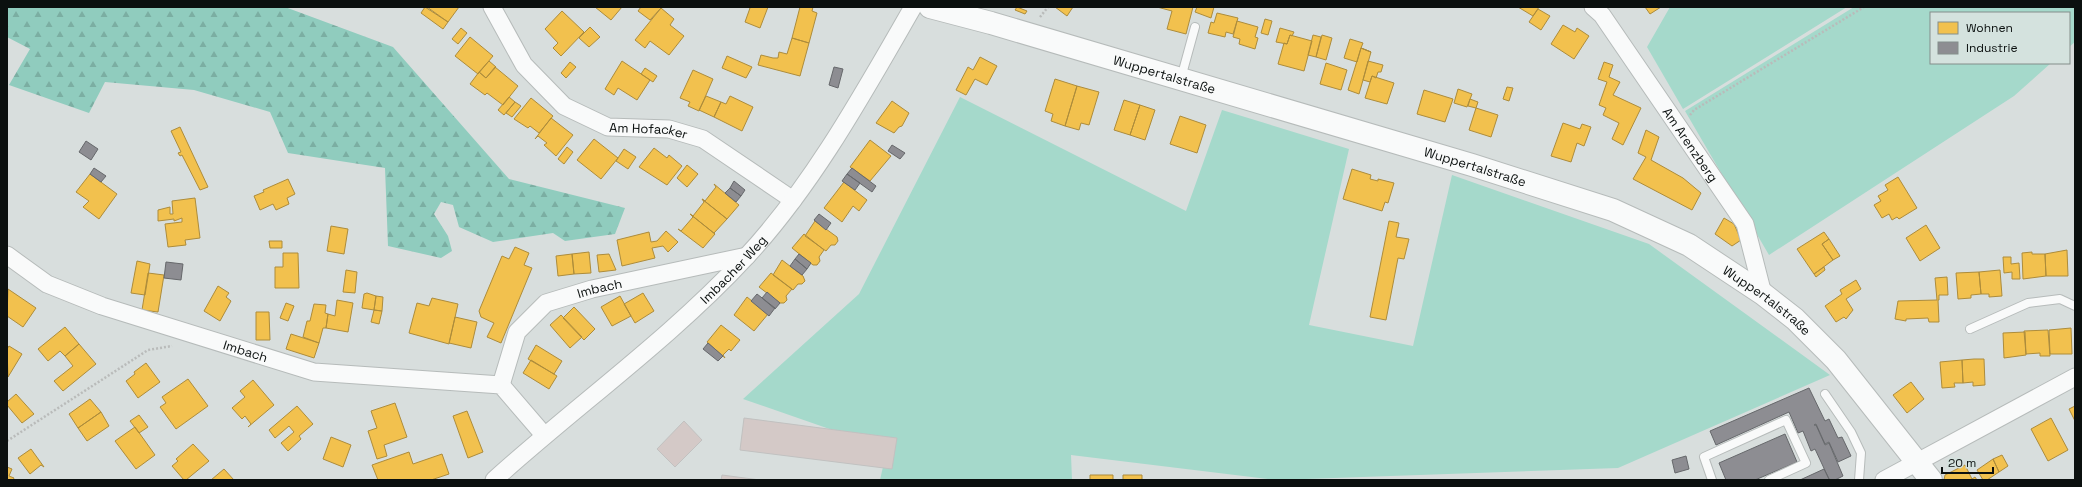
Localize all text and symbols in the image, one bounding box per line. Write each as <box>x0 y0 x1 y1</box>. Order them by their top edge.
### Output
legend <box>1930 12 2070 64</box>
text: Wohnen <box>1966 20 2013 36</box>
text: Industrie <box>1966 40 2018 56</box>
street label: Wuppertalstraße <box>1111 51 1218 97</box>
street label: Am Arenzberg <box>1659 104 1722 185</box>
street label: Am Hofacker <box>609 119 690 143</box>
street label: Wuppertalstraße <box>1422 143 1528 190</box>
street label: Imbacher Weg <box>696 231 770 307</box>
street label: Wuppertalstraße <box>1720 261 1815 339</box>
street label: Imbach <box>575 274 624 302</box>
street label: Imbach <box>221 336 270 366</box>
scale bar <box>1942 449 1993 475</box>
text: 20 m <box>1948 455 1976 471</box>

